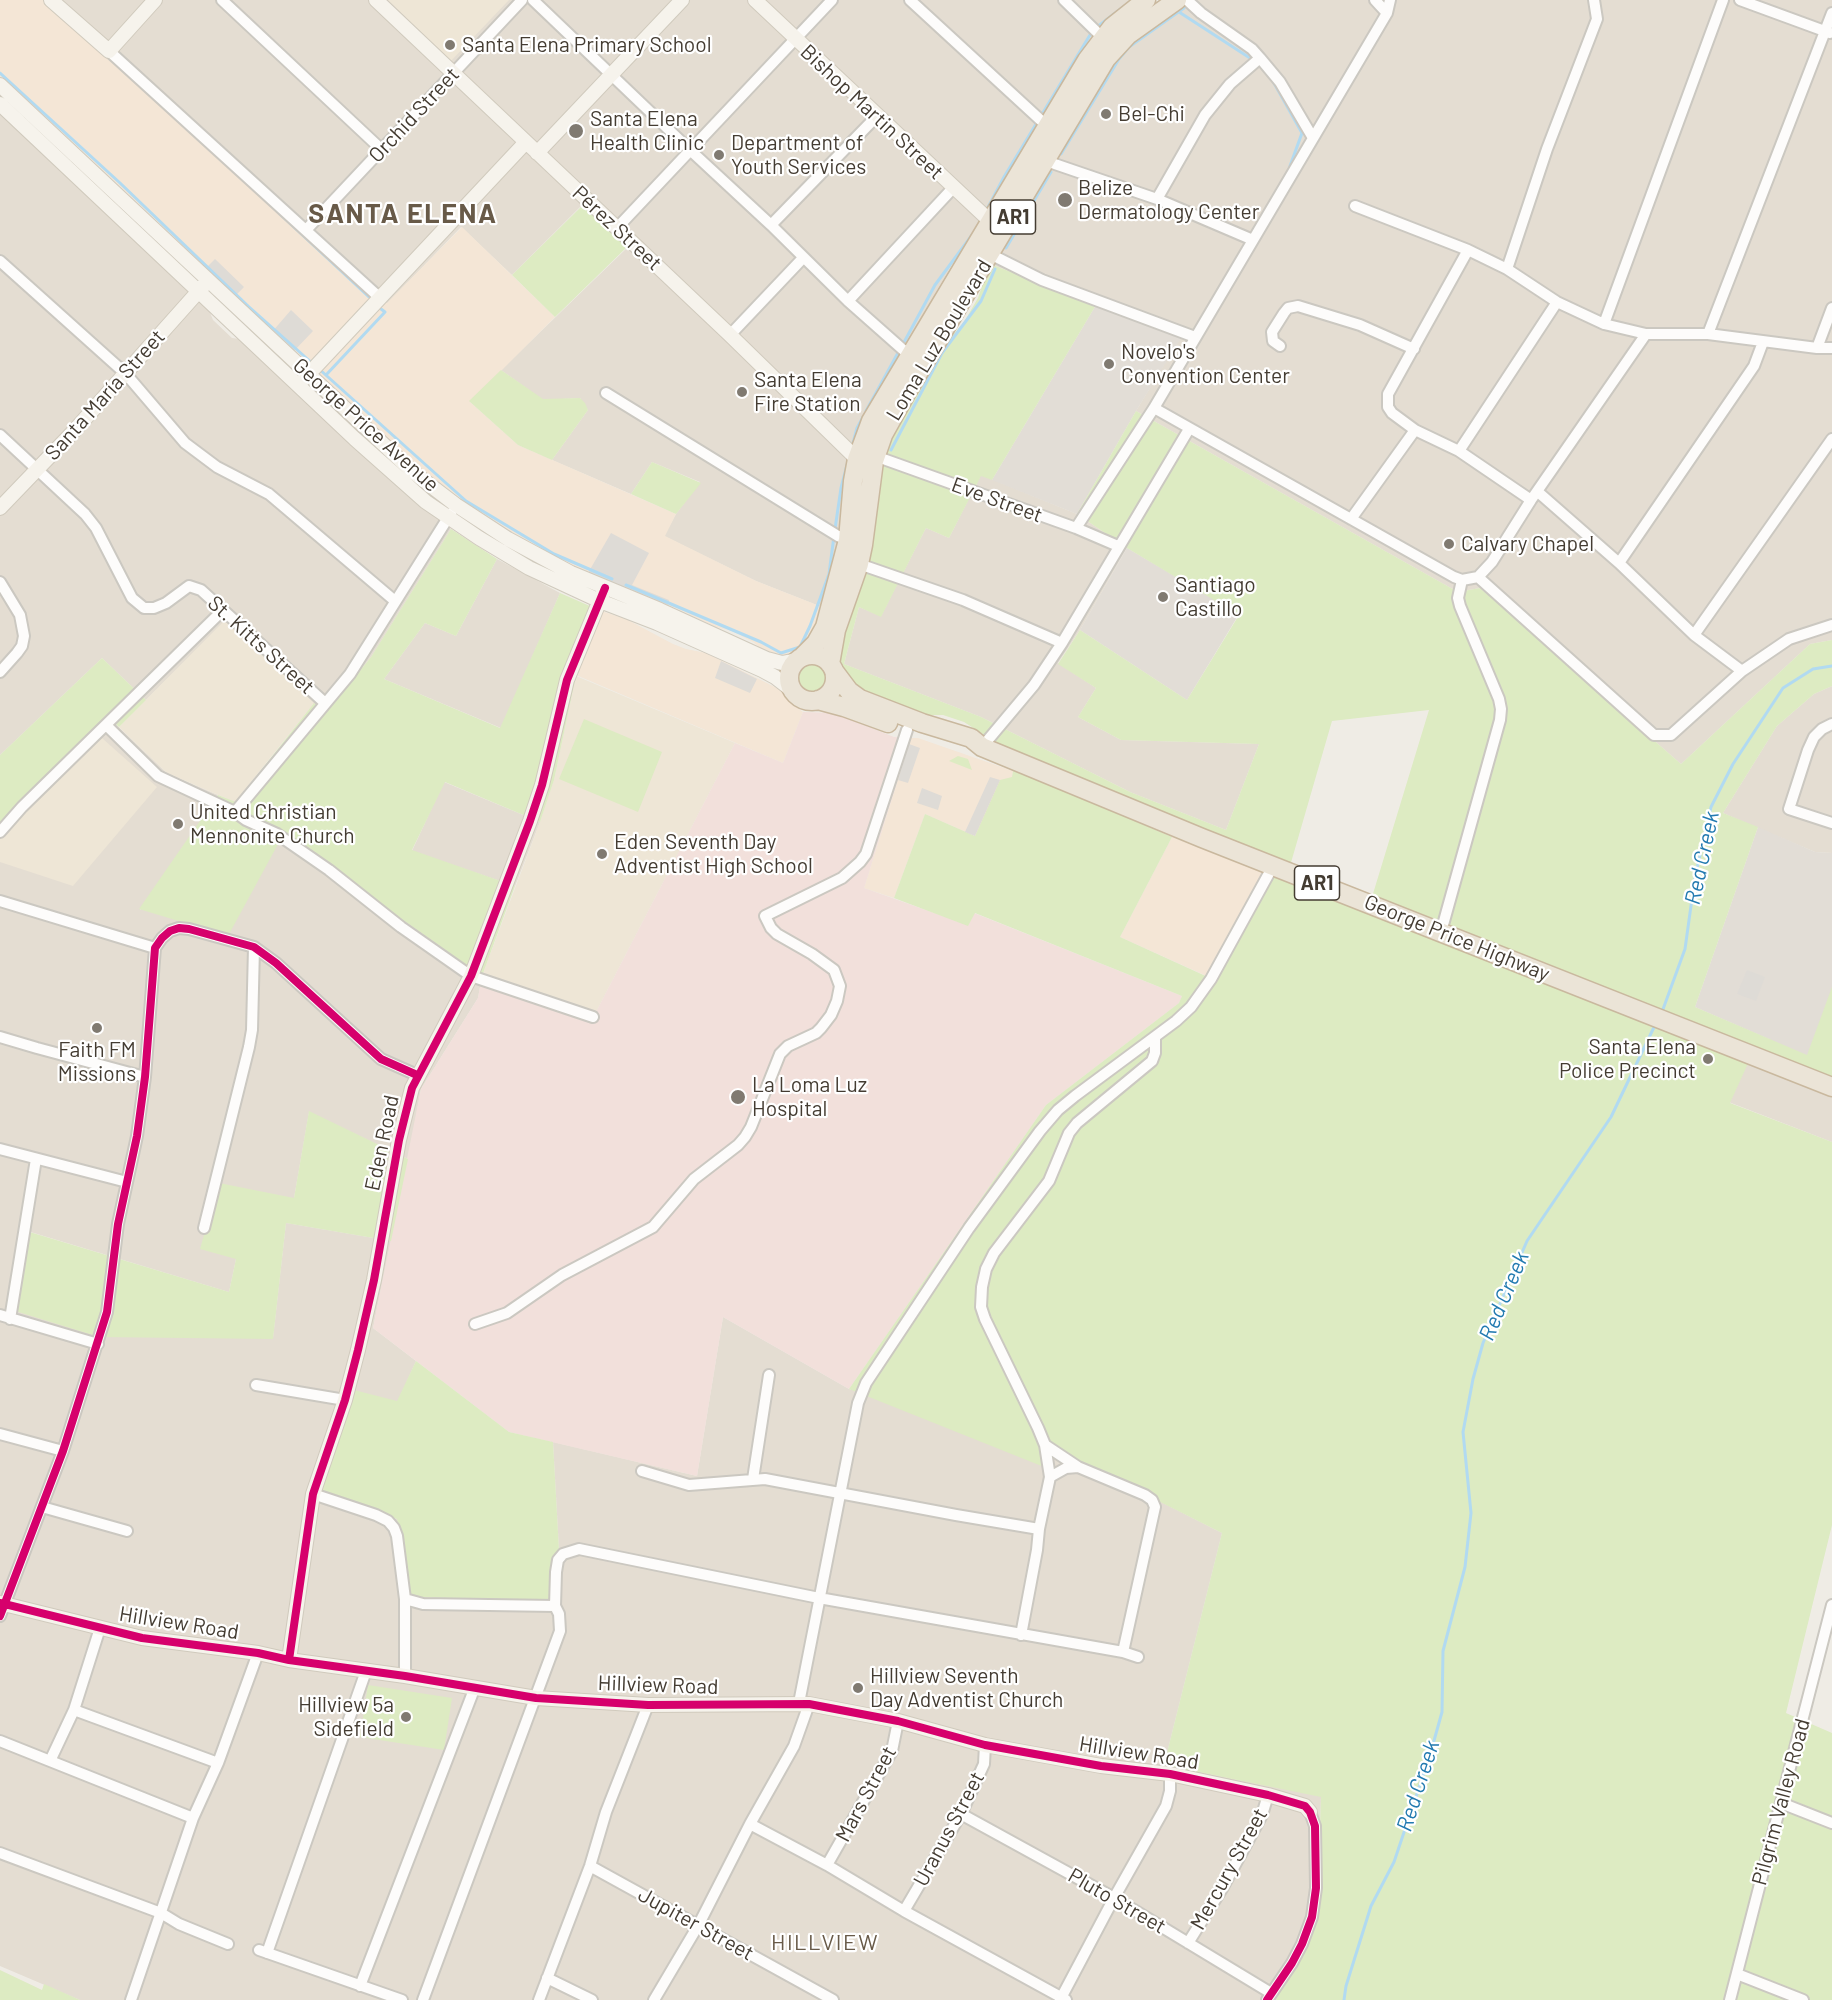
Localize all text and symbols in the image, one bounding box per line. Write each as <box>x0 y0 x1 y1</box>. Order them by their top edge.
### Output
place label: Santa Elena Primary School <box>462 32 712 58</box>
marker: Santa Elena Primary School <box>443 38 457 52</box>
street label: Bishop Martin Street <box>795 39 949 185</box>
street label: Orchid Street <box>363 62 465 168</box>
place label: Bel-Chi <box>1118 101 1185 127</box>
place label: Santa Elena Health Clinic <box>590 106 704 156</box>
marker: Bel-Chi <box>1099 107 1113 121</box>
marker: Santa Elena Health Clinic <box>567 122 585 140</box>
place label: Department of Youth Services <box>731 130 866 180</box>
marker: Department of Youth Services <box>712 148 726 162</box>
place label: Belize Dermatology Center <box>1078 175 1259 225</box>
street label: Pérez Street <box>567 180 667 276</box>
marker: Belize Dermatology Center <box>1056 191 1074 209</box>
district label: SANTA ELENA <box>308 198 498 230</box>
road number: AR1 <box>990 200 1036 234</box>
street label: Loma Luz Boulevard <box>881 255 997 425</box>
street label: Santa María Street <box>40 325 170 465</box>
place label: Novelo's Convention Center <box>1121 339 1290 389</box>
street label: George Price Avenue <box>288 353 444 497</box>
marker: Novelo's Convention Center <box>1102 357 1116 371</box>
place label: Santa Elena Fire Station <box>754 367 862 417</box>
marker: Santa Elena Fire Station <box>735 385 749 399</box>
street label: Eve Street <box>948 472 1046 528</box>
place label: Calvary Chapel <box>1461 531 1594 557</box>
marker: Calvary Chapel <box>1442 537 1456 551</box>
place label: Santiago Castillo <box>1175 572 1256 622</box>
street label: St. Kitts Street <box>202 590 320 700</box>
marker: Santiago Castillo <box>1156 590 1170 604</box>
place label: United Christian Mennonite Church <box>190 799 355 849</box>
water label: Red Creek <box>1679 809 1725 907</box>
marker: United Christian Mennonite Church <box>171 817 185 831</box>
place label: Eden Seventh Day Adventist High School <box>614 829 813 879</box>
marker: Eden Seventh Day Adventist High School <box>595 847 609 861</box>
road number: AR1 <box>1294 866 1340 900</box>
street label: George Price Highway <box>1361 889 1553 987</box>
marker: Faith FM Missions <box>90 1021 104 1035</box>
place label: Santa Elena Police Precinct <box>1559 1034 1696 1084</box>
place label: Faith FM Missions <box>58 1037 136 1087</box>
marker: Santa Elena Police Precinct <box>1701 1052 1715 1066</box>
place label: La Loma Luz Hospital <box>752 1072 867 1122</box>
marker: La Loma Luz Hospital <box>729 1088 747 1106</box>
street label: Eden Road <box>360 1093 404 1193</box>
water label: Red Creek <box>1473 1247 1535 1345</box>
street label: Hillview Road <box>117 1601 241 1645</box>
place label: Hillview Seventh Day Adventist Church <box>870 1663 1063 1713</box>
street label: Hillview Road <box>597 1670 719 1700</box>
marker: Hillview Seventh Day Adventist Church <box>851 1681 865 1695</box>
place label: Hillview 5a Sidefield <box>298 1692 394 1742</box>
marker: Hillview 5a Sidefield <box>399 1710 413 1724</box>
street label: Pilgrim Valley Road <box>1747 1716 1815 1888</box>
street label: Hillview Road <box>1077 1731 1201 1775</box>
water label: Red Creek <box>1391 1737 1445 1835</box>
street label: Mars Street <box>830 1742 902 1846</box>
street label: Uranus Street <box>908 1767 990 1891</box>
street label: Mercury Street <box>1185 1804 1273 1934</box>
street label: Pluto Street <box>1064 1863 1170 1939</box>
street label: Jupiter Street <box>634 1882 758 1966</box>
district label: HILLVIEW <box>771 1930 879 1956</box>

